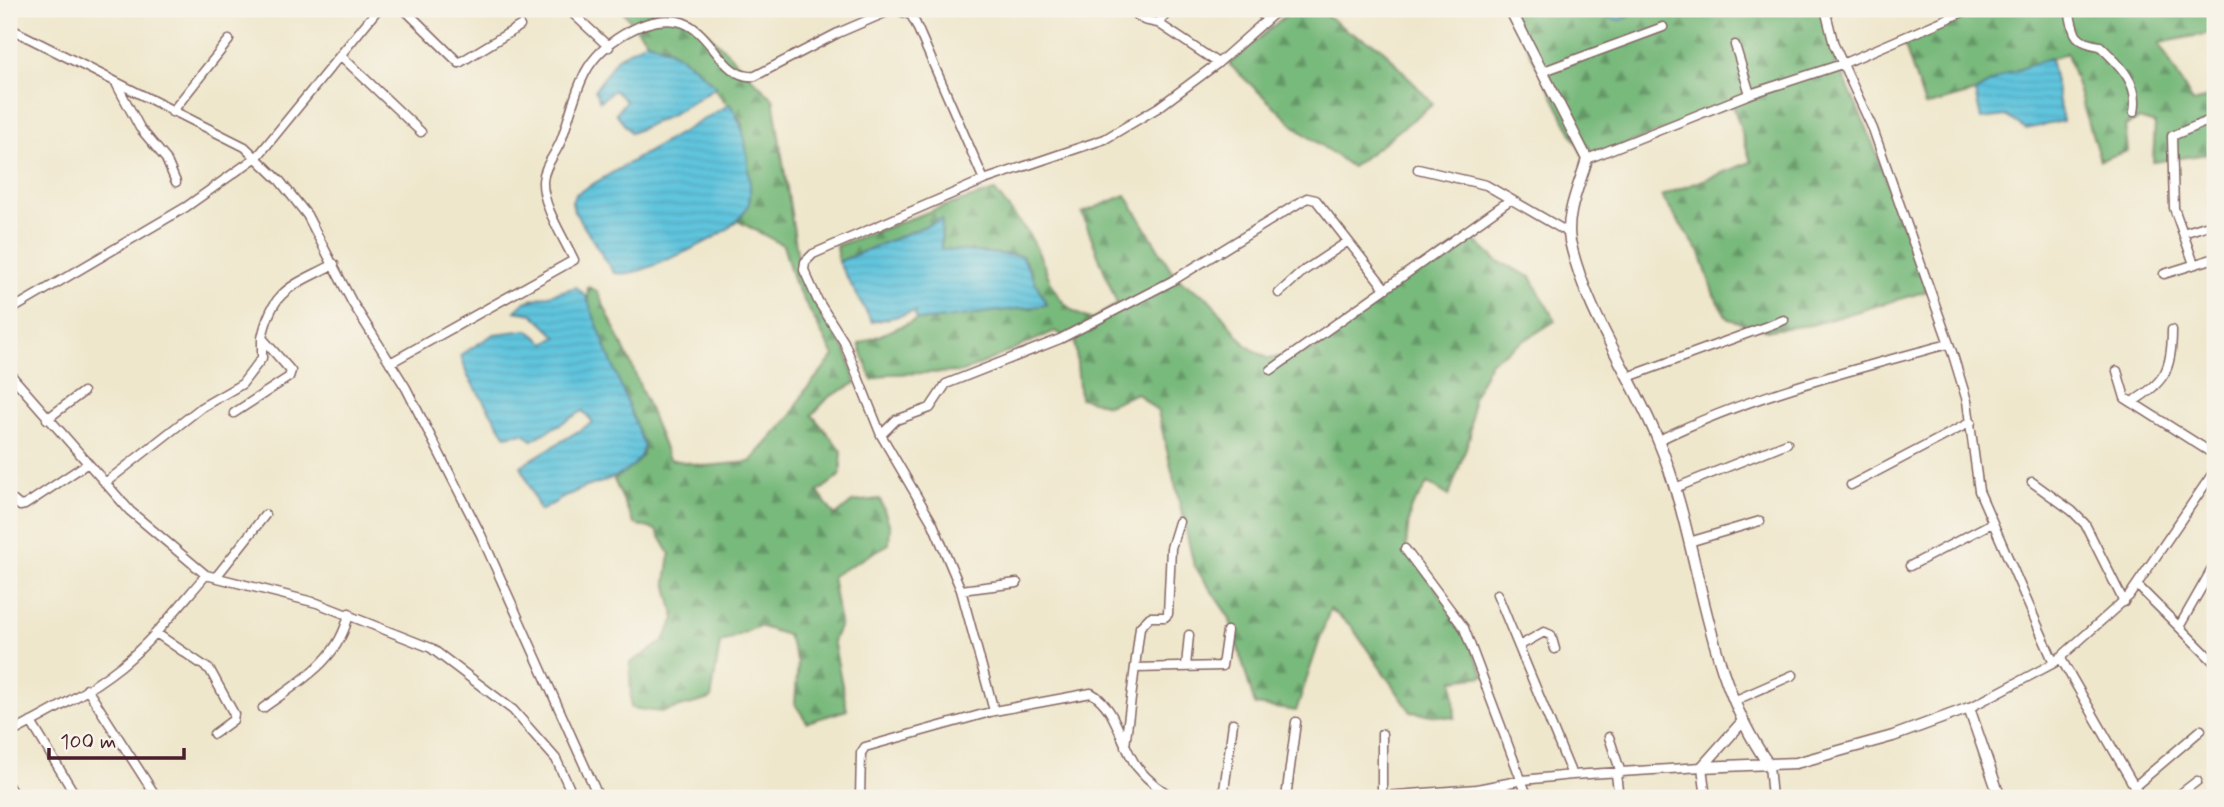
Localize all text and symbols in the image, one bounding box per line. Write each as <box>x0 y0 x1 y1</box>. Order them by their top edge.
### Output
scale bar <box>49 716 184 760</box>
text: 100 m <box>60 728 116 756</box>

